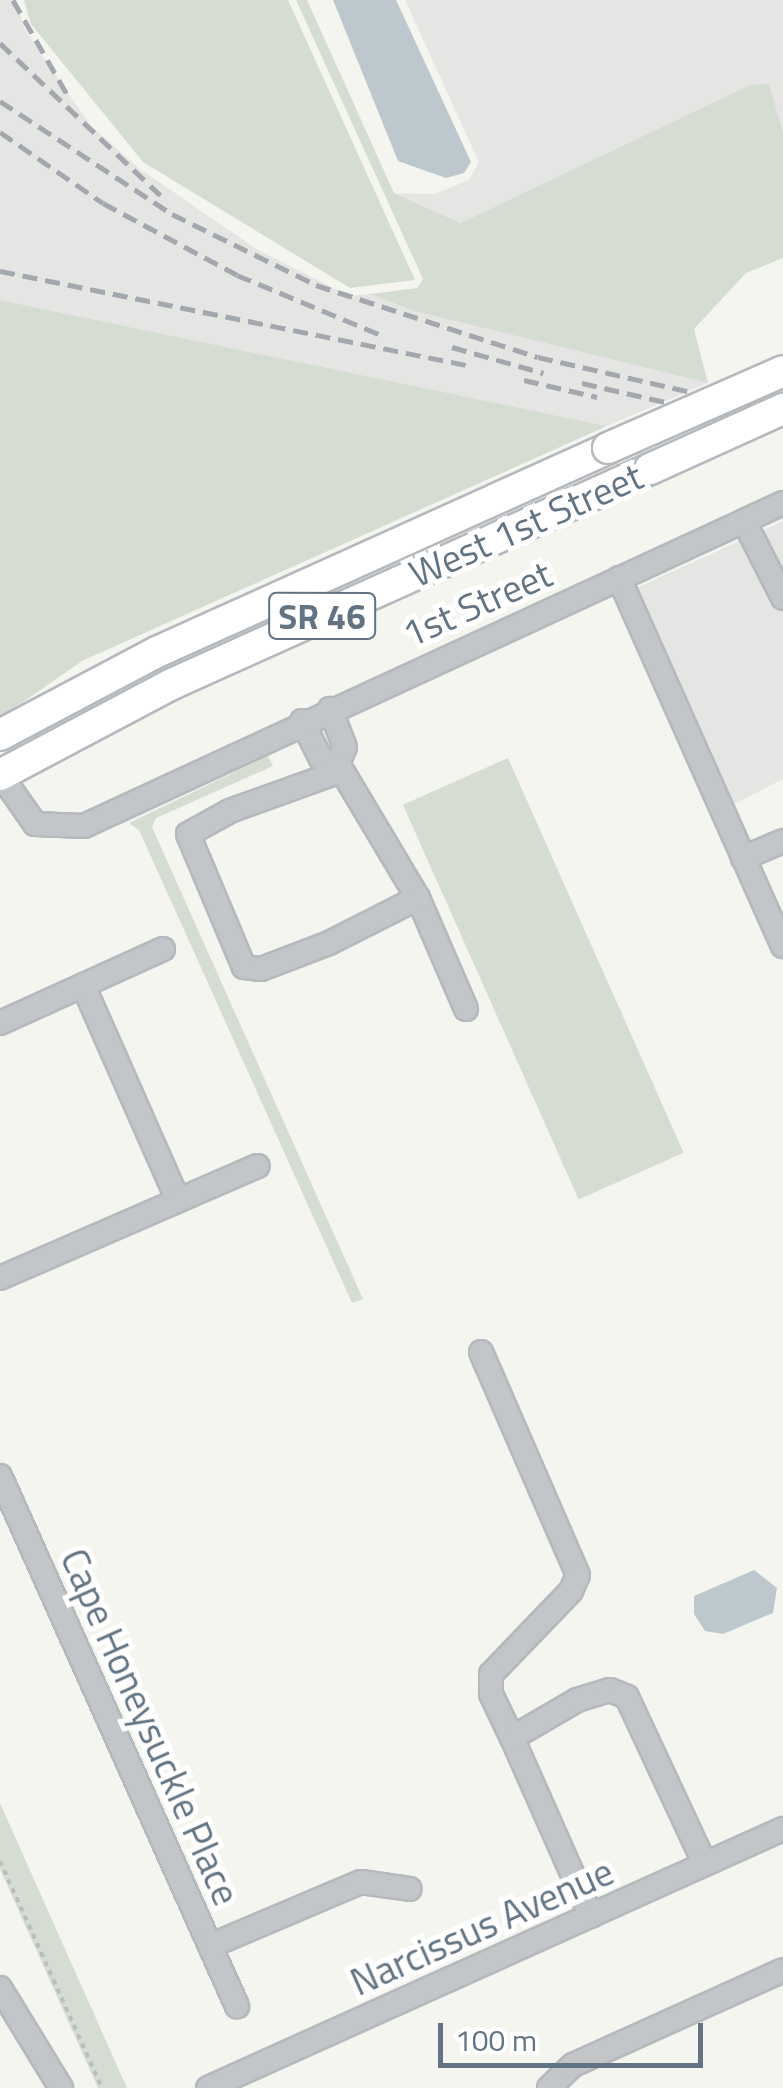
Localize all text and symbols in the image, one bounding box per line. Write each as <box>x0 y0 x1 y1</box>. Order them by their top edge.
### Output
street label: West 1st Street <box>402 453 650 597</box>
street label: 1st Street <box>395 551 559 657</box>
road number: SR 46 <box>267 586 377 646</box>
street label: Cape Honeysuckle Place <box>51 1542 249 1912</box>
street label: Narcissus Avenue <box>344 1849 620 2005</box>
scale bar <box>443 2003 708 2065</box>
text: 100 m <box>455 2017 537 2063</box>

